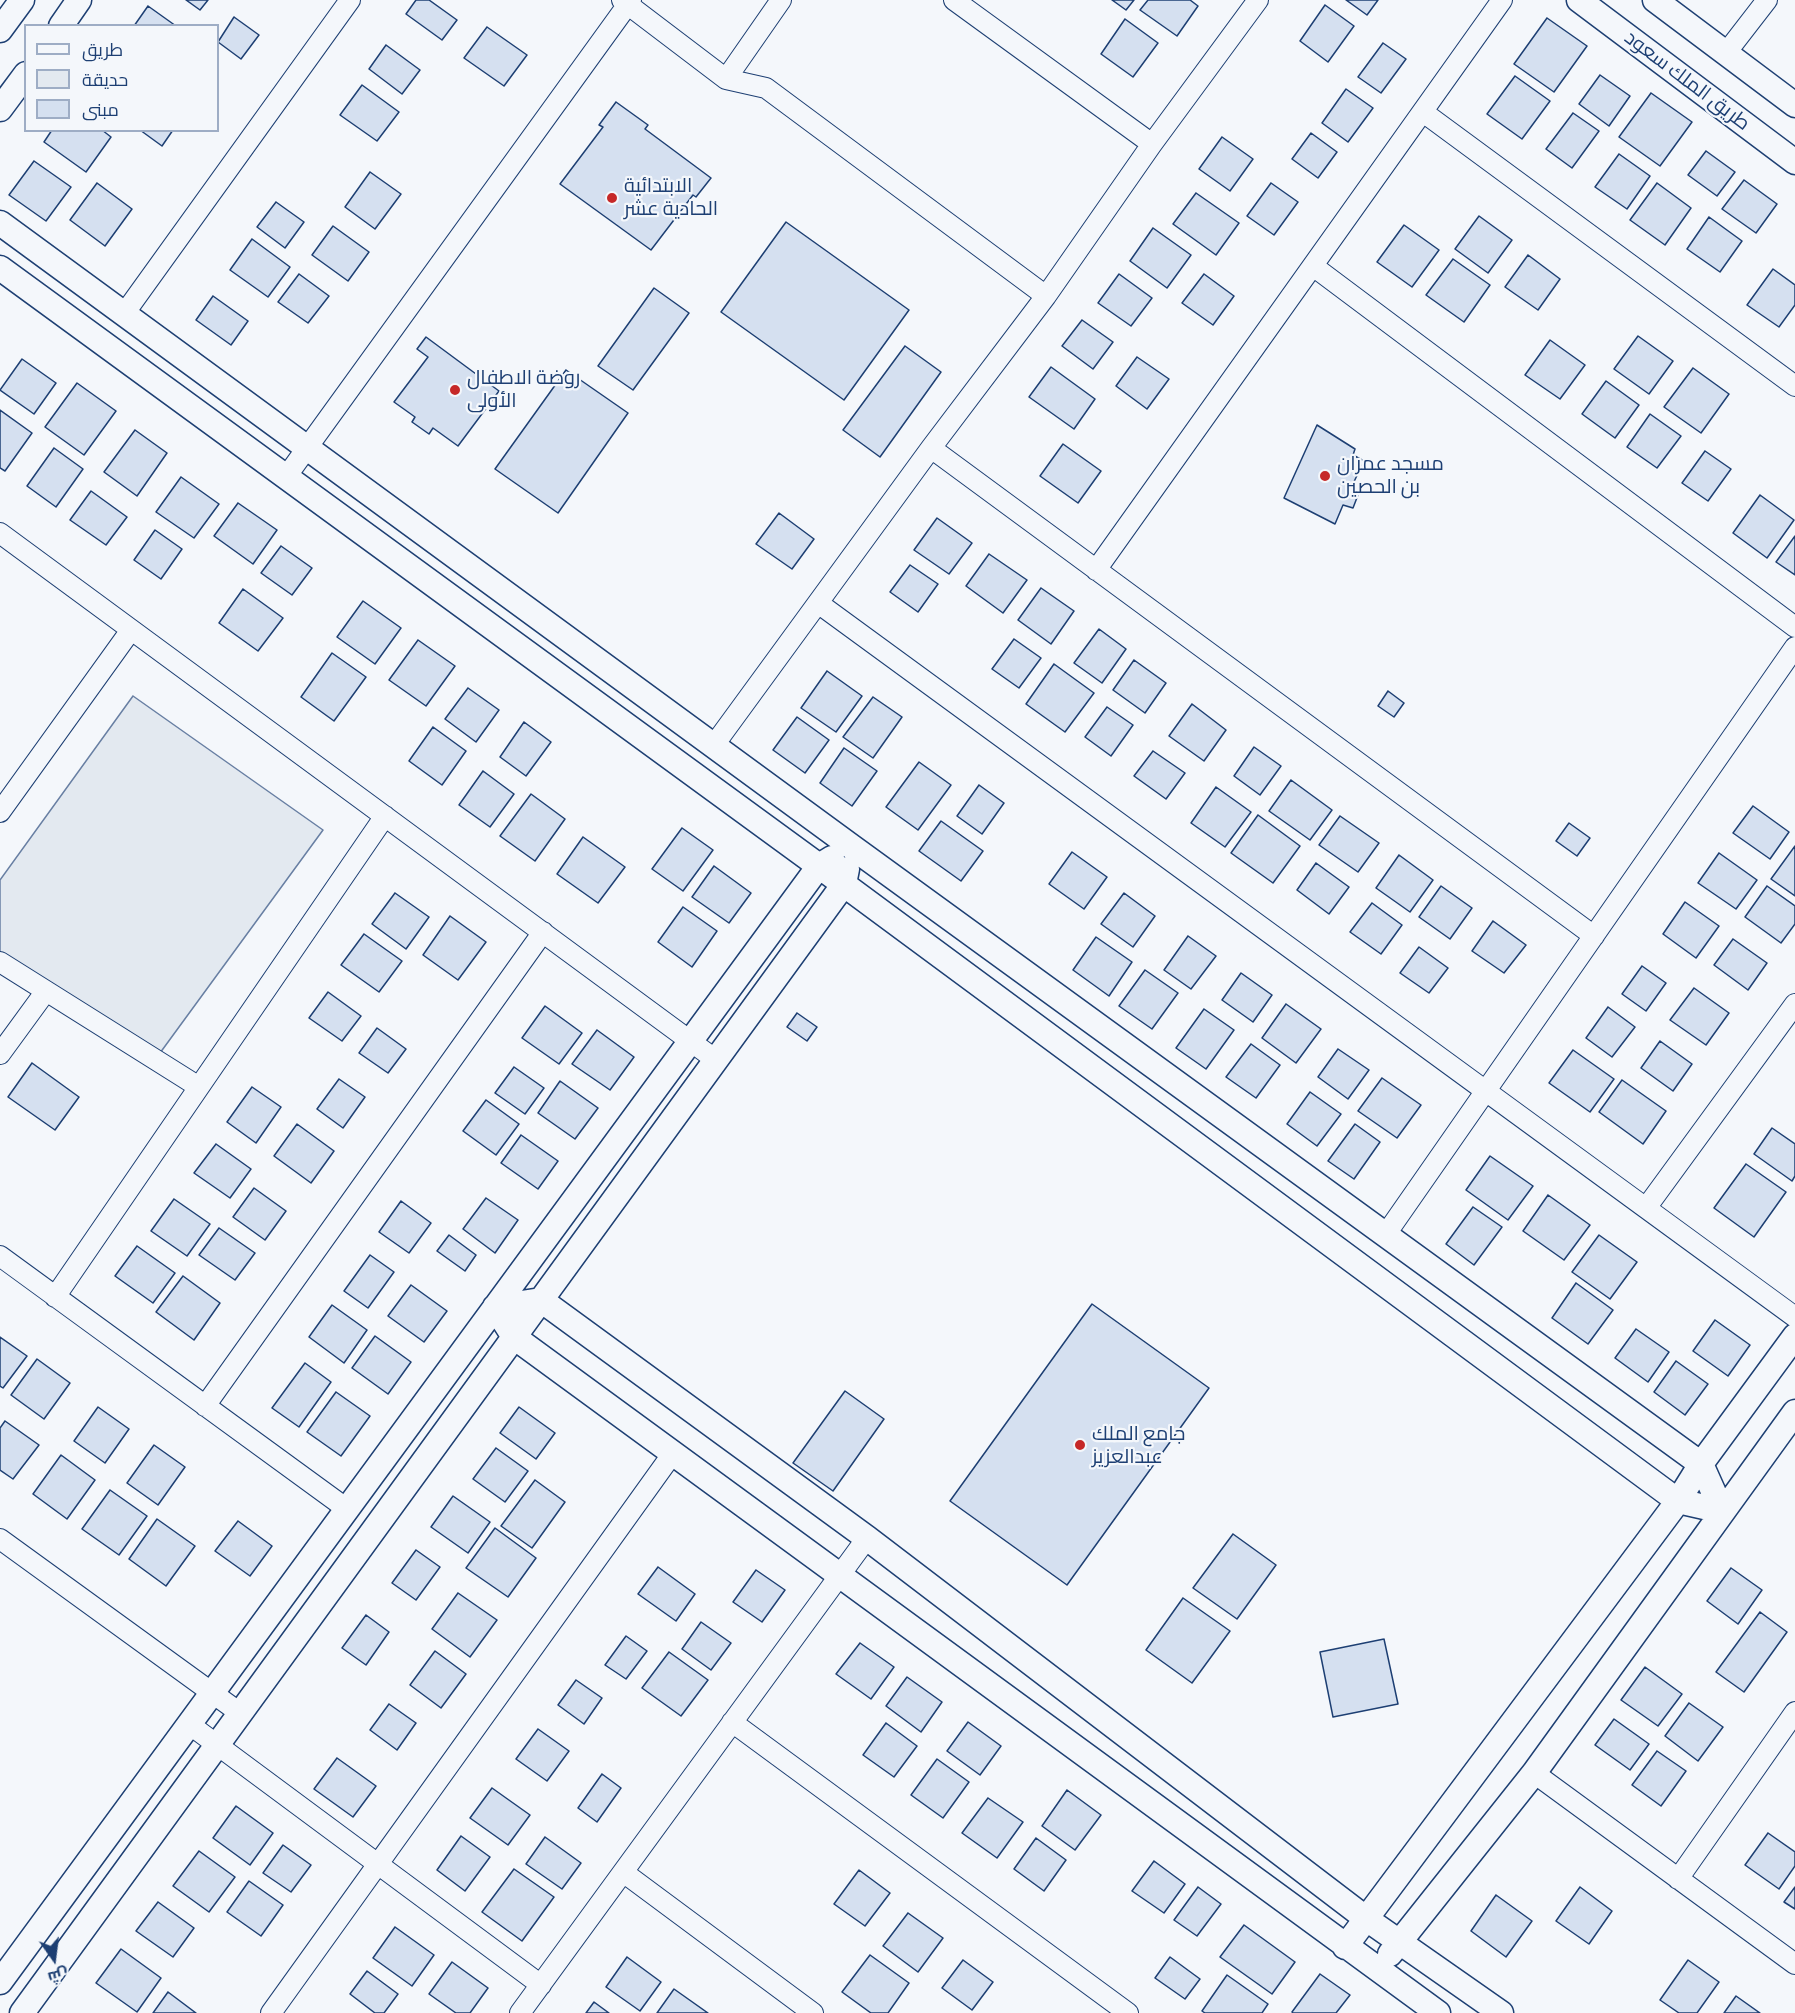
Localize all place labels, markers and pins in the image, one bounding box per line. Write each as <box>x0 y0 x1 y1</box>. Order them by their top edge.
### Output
place label: الابتدائية الحادية عشر <box>624 174 718 221</box>
marker: الابتدائية الحادية عشر <box>605 191 619 205</box>
place label: روضة الاطفال الأولى <box>467 366 580 413</box>
marker: روضة الاطفال الأولى <box>448 383 462 397</box>
place label: مسجد عمران بن الحصين <box>1337 452 1444 499</box>
marker: مسجد عمران بن الحصين <box>1318 469 1332 483</box>
place label: جامع الملك عبدالعزيز <box>1092 1422 1185 1469</box>
marker: جامع الملك عبدالعزيز <box>1073 1438 1087 1452</box>

